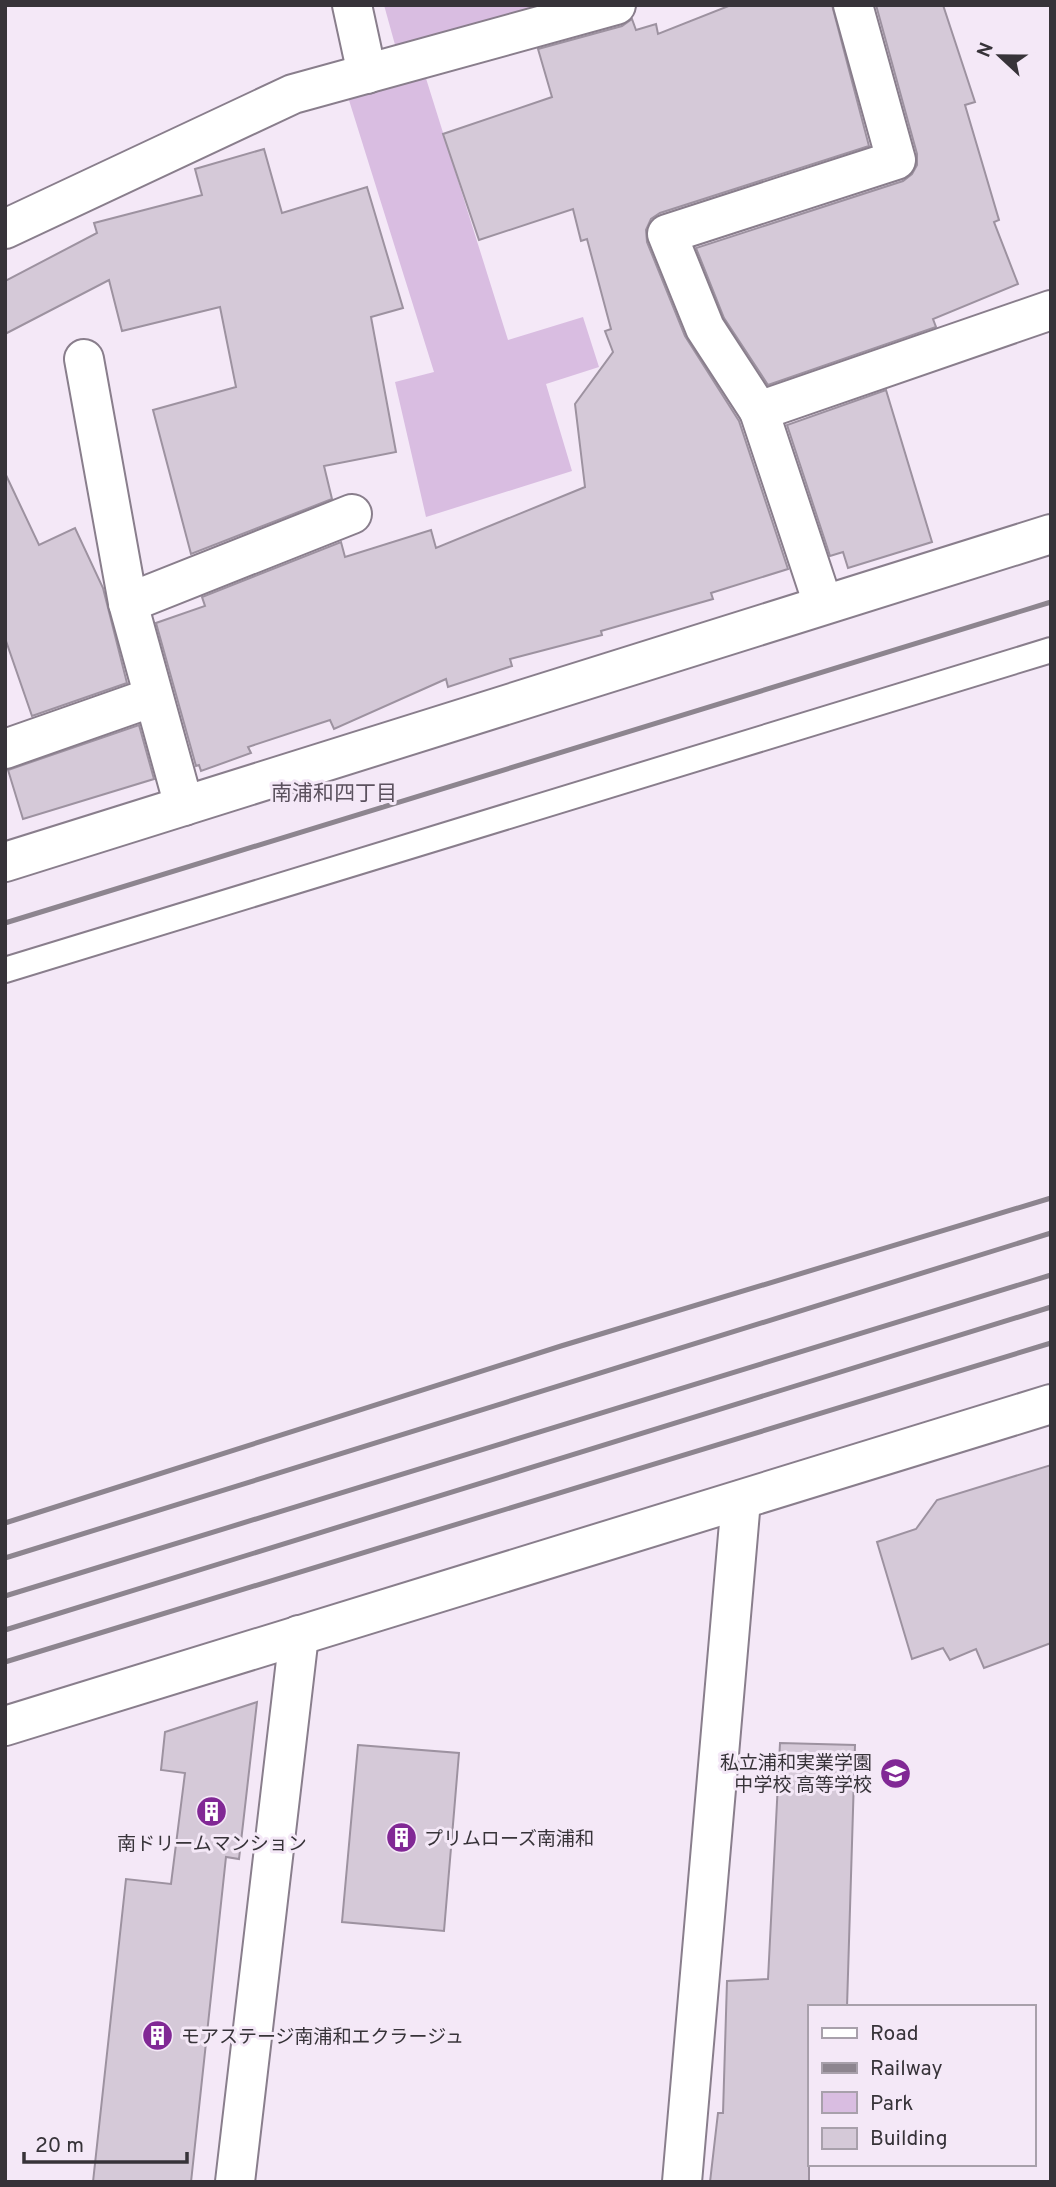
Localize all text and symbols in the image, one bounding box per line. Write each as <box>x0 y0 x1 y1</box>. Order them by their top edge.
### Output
north arrow <box>965 21 1035 91</box>
text: N <box>972 40 1000 61</box>
district label: 南浦和四丁目 <box>271 781 397 808</box>
place label: 私立浦和実業学園 中学校 高等学校 <box>720 1752 872 1798</box>
school or university icon: 私立浦和実業学園 中学校 高等学校 <box>878 1756 912 1790</box>
building icon: 南ドリームマンション <box>195 1795 229 1829</box>
building icon: プリムローズ南浦和 <box>384 1821 418 1855</box>
place label: プリムローズ南浦和 <box>424 1828 594 1852</box>
place label: 南ドリームマンション <box>117 1833 307 1857</box>
legend <box>808 2005 1035 2166</box>
building icon: モアステージ南浦和エクラージュ <box>141 2019 175 2053</box>
text: Road <box>870 2021 919 2048</box>
place label: モアステージ南浦和エクラージュ <box>181 2026 464 2050</box>
text: Railway <box>870 2056 943 2083</box>
text: Park <box>870 2091 913 2118</box>
scale bar <box>24 2120 187 2164</box>
text: Building <box>870 2126 948 2153</box>
text: 20 m <box>35 2133 84 2160</box>

